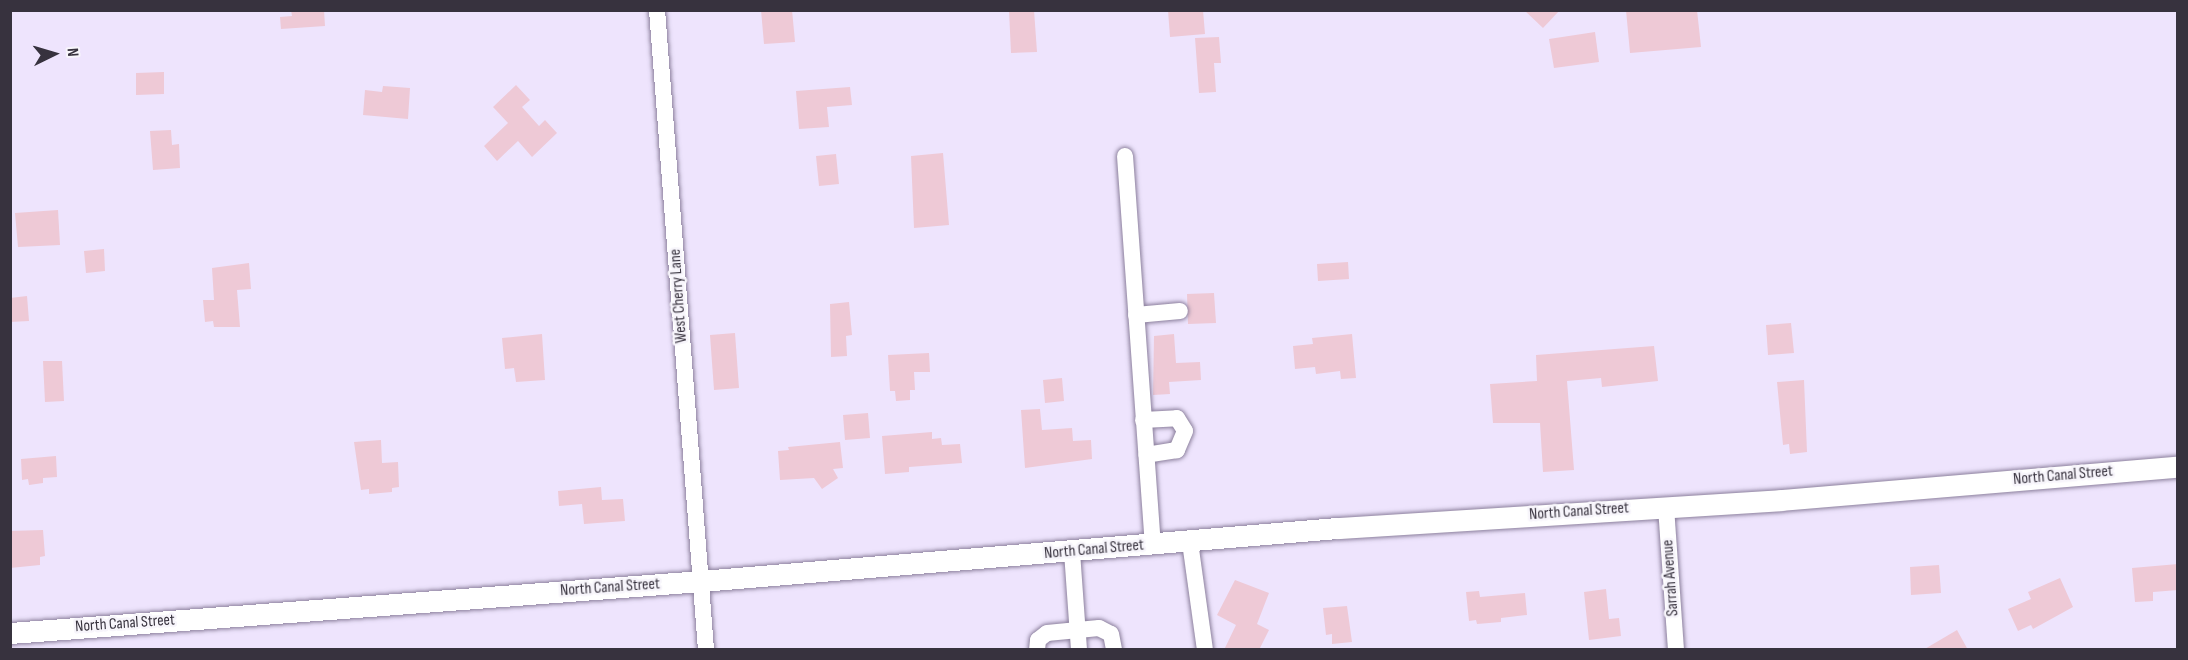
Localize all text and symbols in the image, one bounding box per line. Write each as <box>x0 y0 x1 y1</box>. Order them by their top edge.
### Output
north arrow <box>24 24 84 84</box>
text: N <box>63 47 82 57</box>
street label: West Cherry Lane <box>666 248 692 344</box>
street label: North Canal Street <box>2012 462 2114 490</box>
street label: North Canal Street <box>1529 499 1629 525</box>
street label: North Canal Street <box>1043 536 1145 564</box>
street label: Sarrah Avenue <box>1659 539 1683 617</box>
street label: North Canal Street <box>560 575 660 601</box>
street label: North Canal Street <box>75 611 175 637</box>

